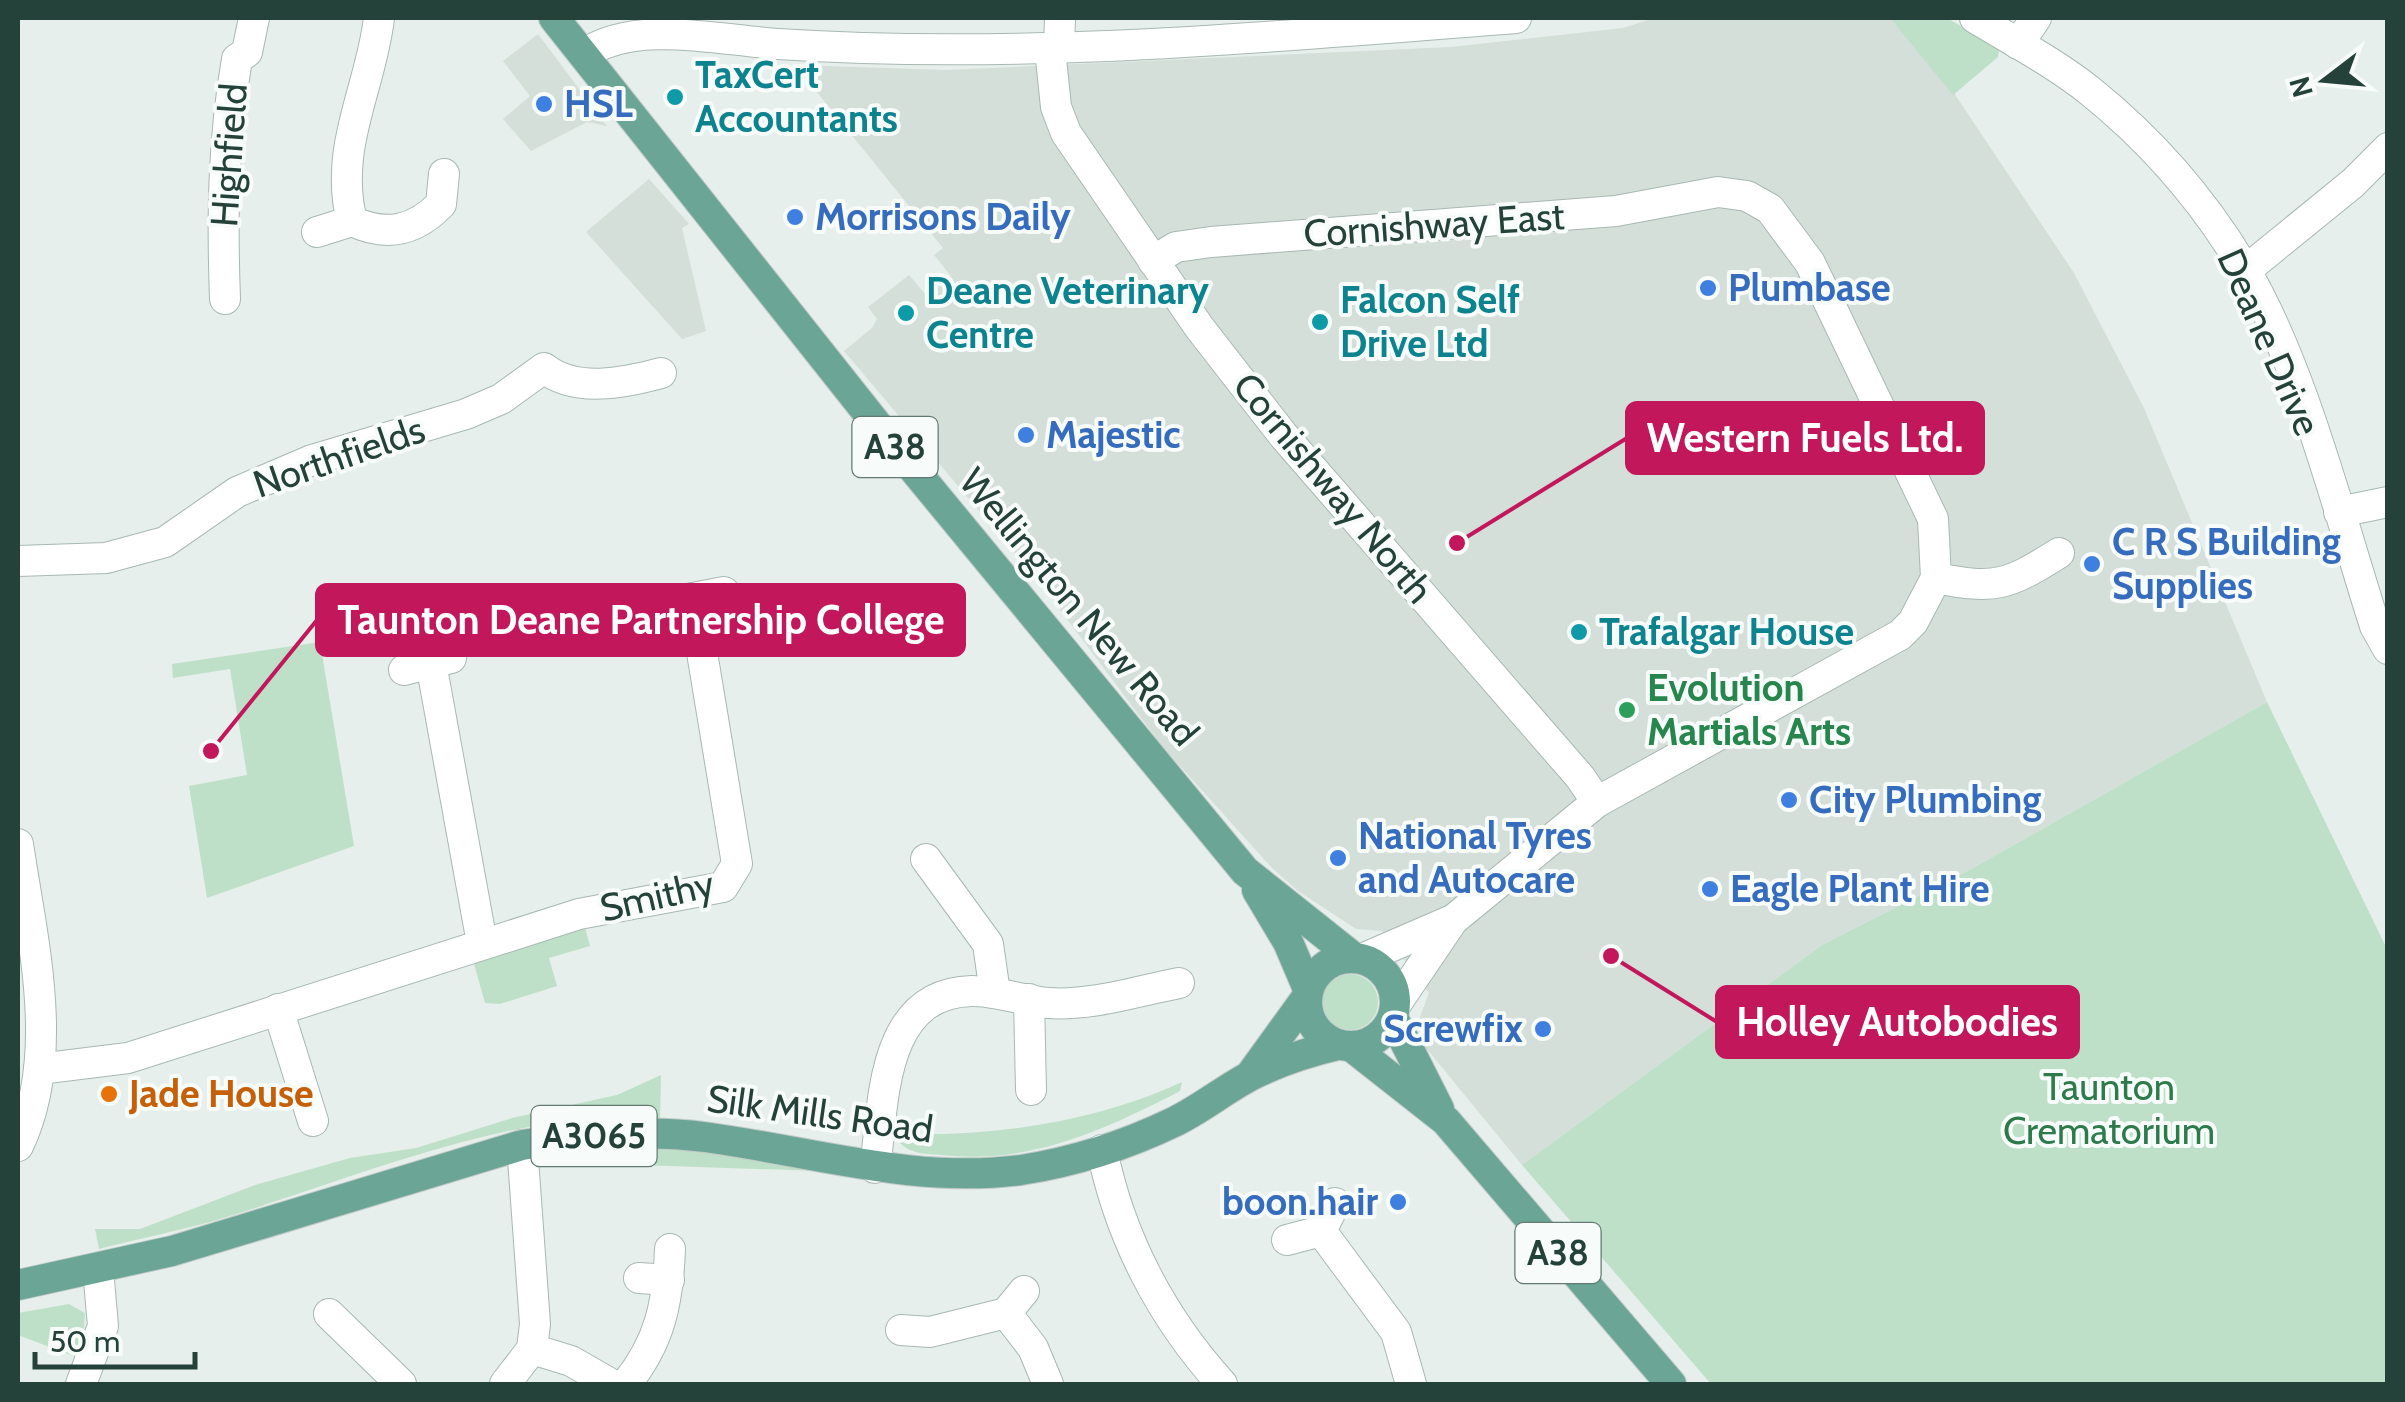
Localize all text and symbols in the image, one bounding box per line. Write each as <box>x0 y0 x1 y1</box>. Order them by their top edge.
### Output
north arrow <box>2275 30 2375 130</box>
place label: TaxCert Accountants <box>695 51 898 142</box>
text: N <box>2282 73 2320 101</box>
place label: HSL <box>564 80 633 127</box>
street label: Highfield <box>200 82 257 228</box>
marker: TaxCert Accountants <box>664 86 686 108</box>
marker: HSL <box>533 93 555 115</box>
street label: Cornishway East <box>1302 192 1566 257</box>
place label: Morrisons Daily <box>815 193 1071 240</box>
marker: Morrisons Daily <box>784 206 806 228</box>
street label: Deane Drive <box>2207 241 2332 443</box>
place label: Plumbase <box>1728 264 1891 311</box>
place label: Deane Veterinary Centre <box>926 267 1210 358</box>
place label: Falcon Self Drive Ltd <box>1340 276 1520 367</box>
marker: Plumbase <box>1697 277 1719 299</box>
marker: Deane Veterinary Centre <box>895 302 917 324</box>
marker: Falcon Self Drive Ltd <box>1309 311 1331 333</box>
street label: Cornishway North <box>1223 363 1443 612</box>
callout: Western Fuels Ltd. <box>1627 403 1983 473</box>
street label: Northfields <box>247 405 431 508</box>
place label: Majestic <box>1046 411 1181 458</box>
text: Western Fuels Ltd. <box>1647 413 1963 462</box>
road number: A38 <box>852 417 938 477</box>
marker: Majestic <box>1015 424 1037 446</box>
street label: Wellington New Road <box>950 458 1209 755</box>
place label: C R S Building Supplies <box>2112 518 2341 609</box>
marker: C R S Building Supplies <box>2081 553 2103 575</box>
callout: Taunton Deane Partnership College <box>317 585 964 655</box>
text: Taunton Deane Partnership College <box>337 595 945 644</box>
place label: Trafalgar House <box>1599 608 1854 655</box>
marker: Trafalgar House <box>1568 621 1590 643</box>
place label: Evolution Martials Arts <box>1647 664 1851 755</box>
marker: Evolution Martials Arts <box>1616 699 1638 721</box>
place label: City Plumbing <box>1809 776 2041 823</box>
marker: City Plumbing <box>1778 789 1800 811</box>
place label: National Tyres and Autocare <box>1358 812 1592 903</box>
marker: National Tyres and Autocare <box>1327 847 1349 869</box>
street label: Smithy <box>595 860 718 931</box>
place label: Eagle Plant Hire <box>1730 865 1990 912</box>
marker: Eagle Plant Hire <box>1699 878 1721 900</box>
callout: Holley Autobodies <box>1717 987 2078 1057</box>
text: Holley Autobodies <box>1736 997 2058 1046</box>
place label: Screwfix <box>1383 1005 1523 1052</box>
marker: Screwfix <box>1532 1018 1554 1040</box>
park label: Taunton Crematorium <box>2003 1063 2215 1154</box>
place label: Jade House <box>128 1070 314 1117</box>
street label: Silk Mills Road <box>704 1074 936 1153</box>
marker: Jade House <box>98 1083 120 1105</box>
road number: A3065 <box>532 1106 656 1166</box>
place label: boon.hair <box>1222 1178 1378 1225</box>
marker: boon.hair <box>1387 1191 1409 1213</box>
road number: A38 <box>1516 1223 1600 1283</box>
scale bar <box>35 1307 195 1369</box>
text: 50 m <box>50 1323 120 1360</box>

